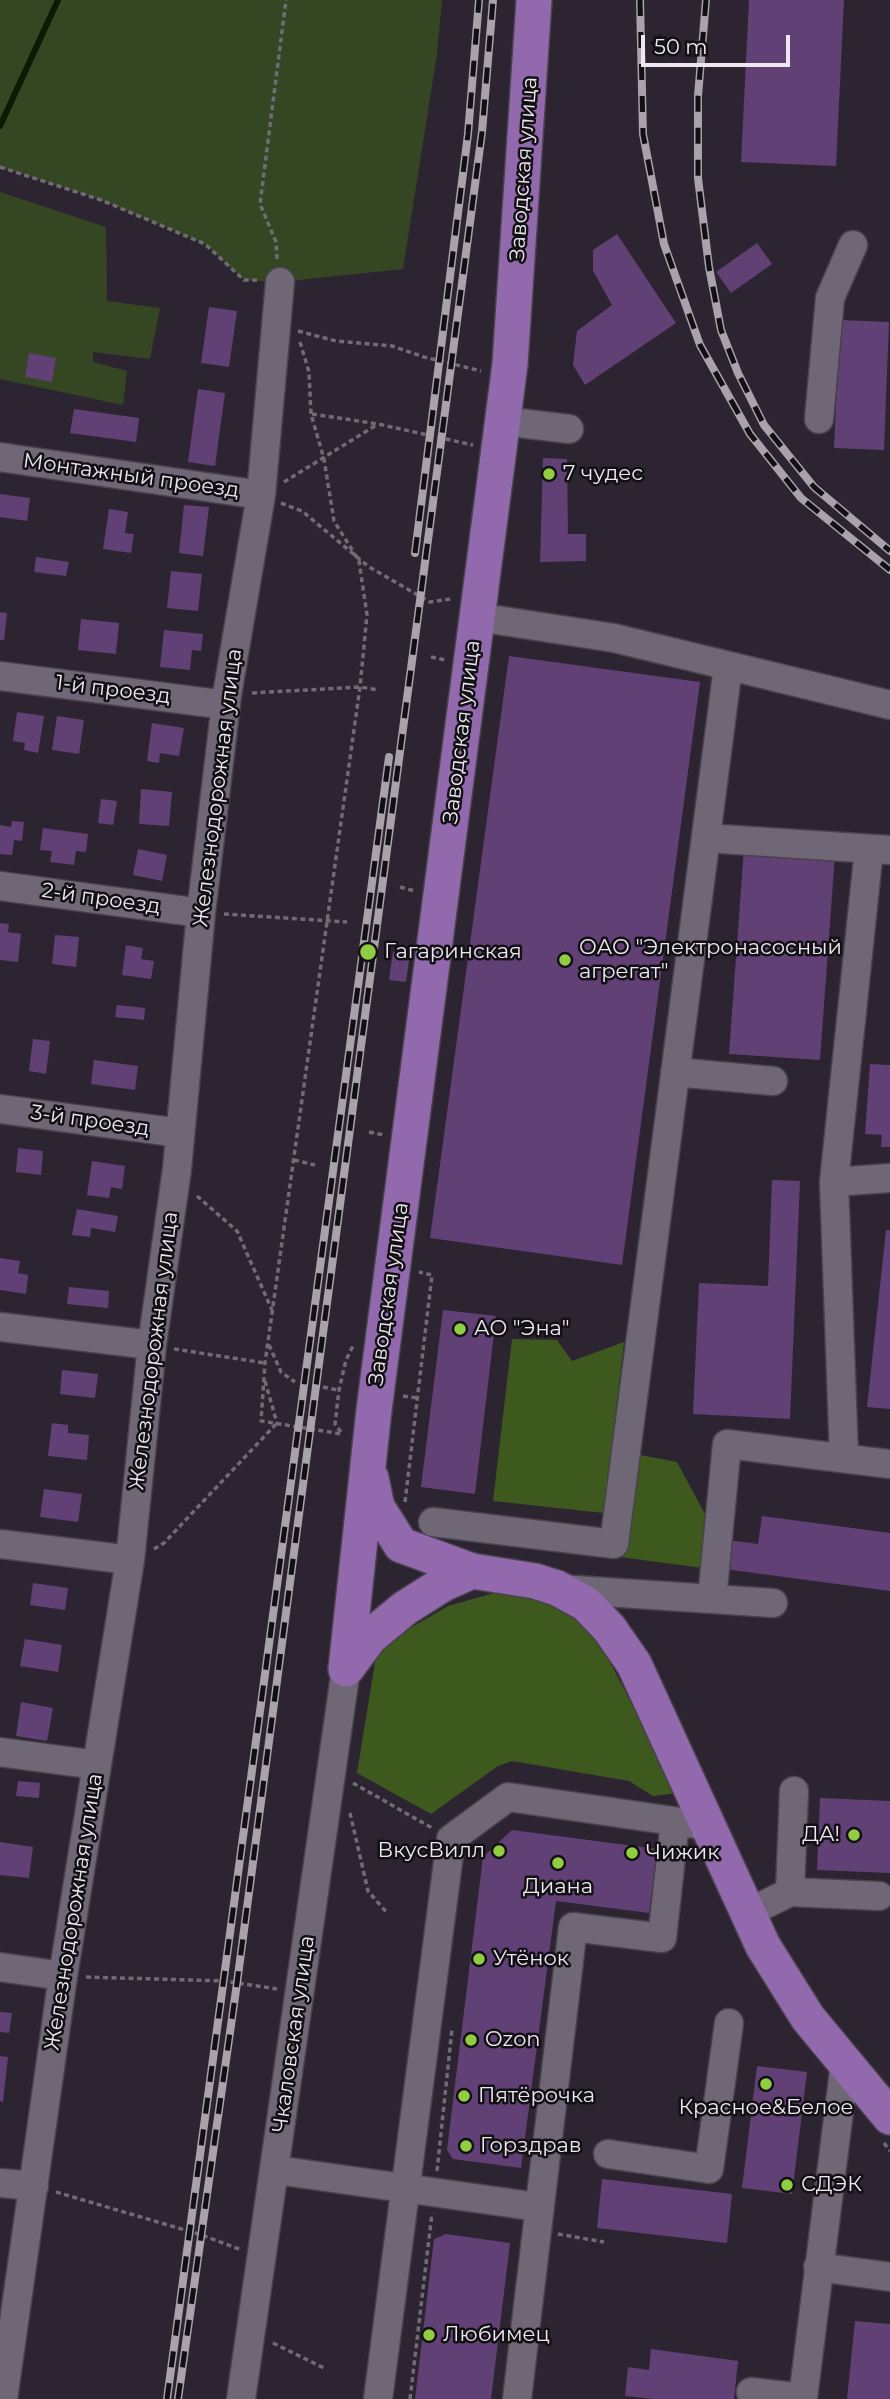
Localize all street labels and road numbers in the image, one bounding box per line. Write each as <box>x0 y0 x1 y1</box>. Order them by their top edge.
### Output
street label: Заводская улица <box>505 76 543 262</box>
street label: Монтажный проезд <box>21 448 241 504</box>
street label: Заводская улица <box>438 639 486 825</box>
street label: Железнодорожная улица <box>188 647 248 929</box>
street label: 1-й проезд <box>54 670 172 710</box>
street label: 2-й проезд <box>40 878 162 920</box>
street label: 3-й проезд <box>29 1100 151 1142</box>
street label: Заводская улица <box>364 1201 414 1387</box>
street label: Железнодорожная улица <box>124 1210 184 1492</box>
street label: Железнодорожная улица <box>40 1772 108 2052</box>
street label: Чкаловская улица <box>268 1934 320 2134</box>

